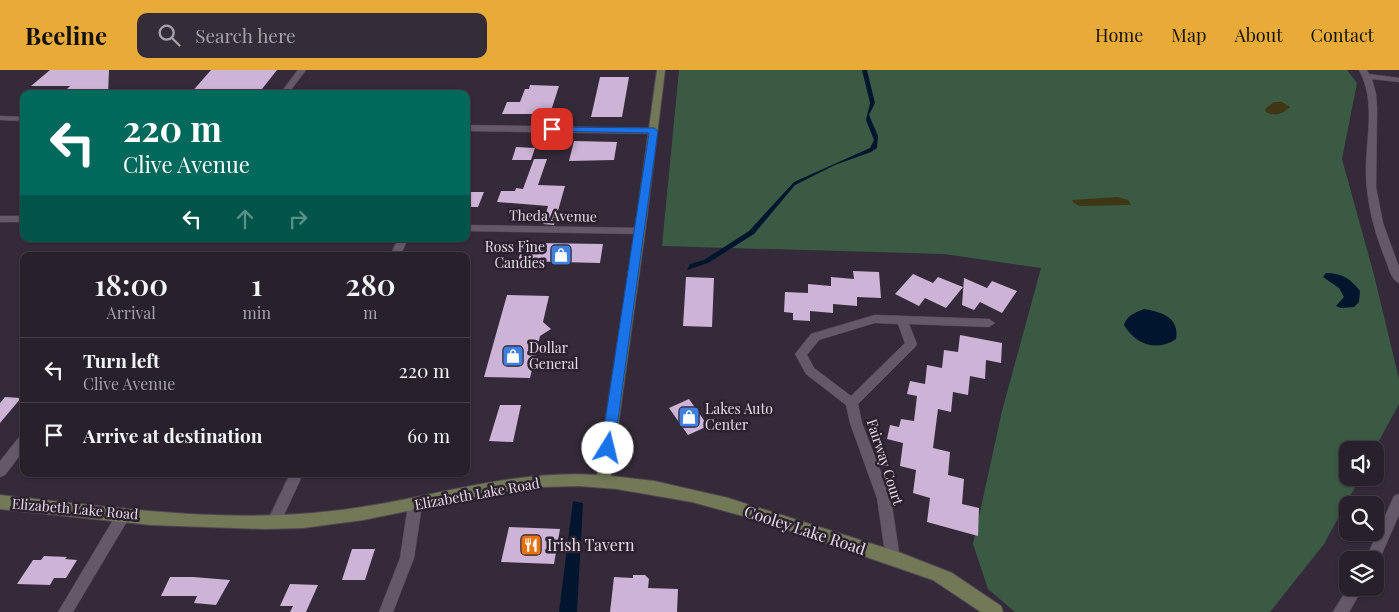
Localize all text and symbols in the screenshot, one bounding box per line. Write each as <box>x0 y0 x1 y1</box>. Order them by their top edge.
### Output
search box <box>137 13 487 58</box>
text: Beeline <box>25 19 107 51</box>
icon: search <box>155 21 183 49</box>
text: Search here <box>195 22 296 48</box>
text: Home <box>1095 23 1143 47</box>
text: Map <box>1171 23 1206 47</box>
text: About <box>1234 23 1283 47</box>
text: Contact <box>1311 23 1374 47</box>
text: 220 m <box>123 104 222 151</box>
pin <box>531 108 573 150</box>
icon: left <box>40 110 105 175</box>
icon: arrive <box>538 115 566 143</box>
text: Clive Avenue <box>123 149 250 179</box>
icon: left <box>178 205 206 233</box>
icon: ahead <box>231 205 259 233</box>
icon: right <box>284 205 312 233</box>
street label: Theda Avenue <box>509 205 597 226</box>
place label: Ross Fine Candies <box>485 237 545 272</box>
shop icon: Ross Fine Candies <box>549 243 573 267</box>
text: 18:00 <box>94 264 168 304</box>
text: 1 <box>251 264 262 304</box>
text: 280 <box>345 264 396 304</box>
text: Arrival <box>107 302 156 323</box>
text: min <box>242 302 271 323</box>
text: m <box>363 302 378 323</box>
place label: Dollar General <box>529 338 579 373</box>
shop icon: Dollar General <box>501 344 525 368</box>
text: Turn left <box>83 347 160 373</box>
icon: left <box>40 356 68 384</box>
text: 220 m <box>399 357 450 383</box>
text: Clive Avenue <box>83 373 175 394</box>
place label: Lakes Auto Center <box>705 399 773 434</box>
shop icon: Lakes Auto Center <box>677 405 701 429</box>
street label: Fairway Court <box>863 416 909 508</box>
icon: arrive <box>40 421 68 449</box>
position arrow <box>581 421 633 473</box>
text: Arrive at destination <box>83 422 263 448</box>
text: 60 m <box>407 422 450 448</box>
map controls <box>1339 441 1384 596</box>
button: sound <box>1339 441 1384 486</box>
street label: Elizabeth Lake Road <box>413 473 541 514</box>
street label: Elizabeth Lake Road <box>11 494 139 523</box>
button: search <box>1339 496 1384 541</box>
street label: Cooley Lake Road <box>742 500 869 559</box>
restaurant icon: Irish Tavern <box>519 533 543 557</box>
place label: Irish Tavern <box>547 534 635 555</box>
button: layers <box>1339 551 1384 596</box>

